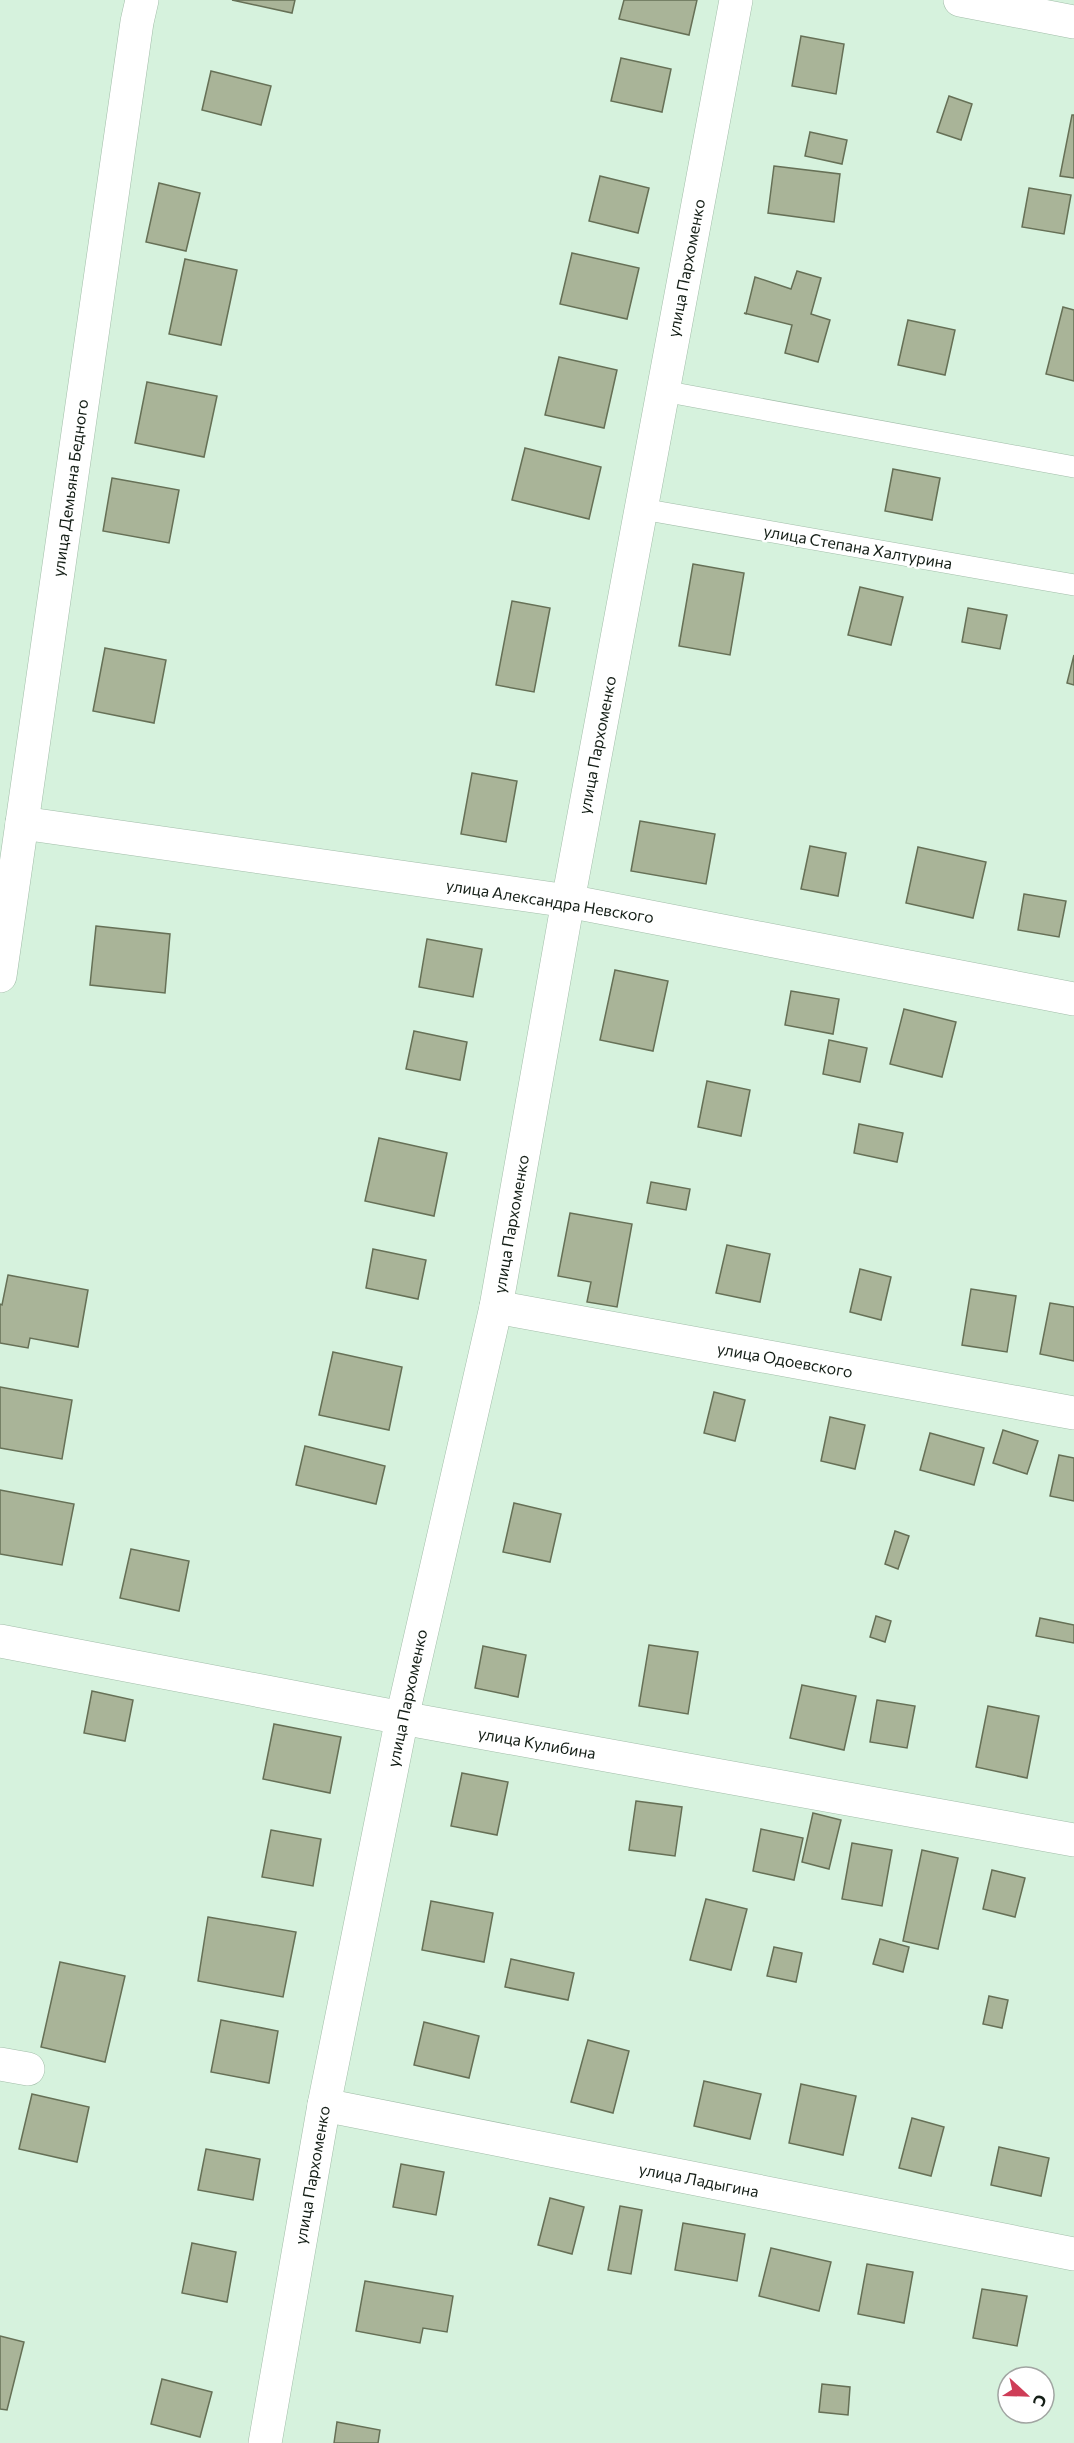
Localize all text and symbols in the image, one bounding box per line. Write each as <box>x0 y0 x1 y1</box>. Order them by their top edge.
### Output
street label: улица Пархоменко <box>663 197 708 339</box>
street label: улица Демьяна Бедного <box>48 398 91 578</box>
street label: улица Степана Халтурина <box>762 521 954 572</box>
street label: улица Пархоменко <box>574 674 619 816</box>
street label: улица Александра Невского <box>445 875 655 926</box>
street label: улица Пархоменко <box>489 1153 532 1295</box>
street label: улица Одоевского <box>716 1338 855 1381</box>
street label: улица Пархоменко <box>383 1627 430 1769</box>
street label: улица Кулибина <box>477 1723 598 1762</box>
street label: улица Пархоменко <box>290 2104 333 2246</box>
street label: улица Ладыгина <box>638 2159 761 2200</box>
north arrow <box>996 2365 1056 2425</box>
text: С <box>1029 2392 1051 2409</box>

